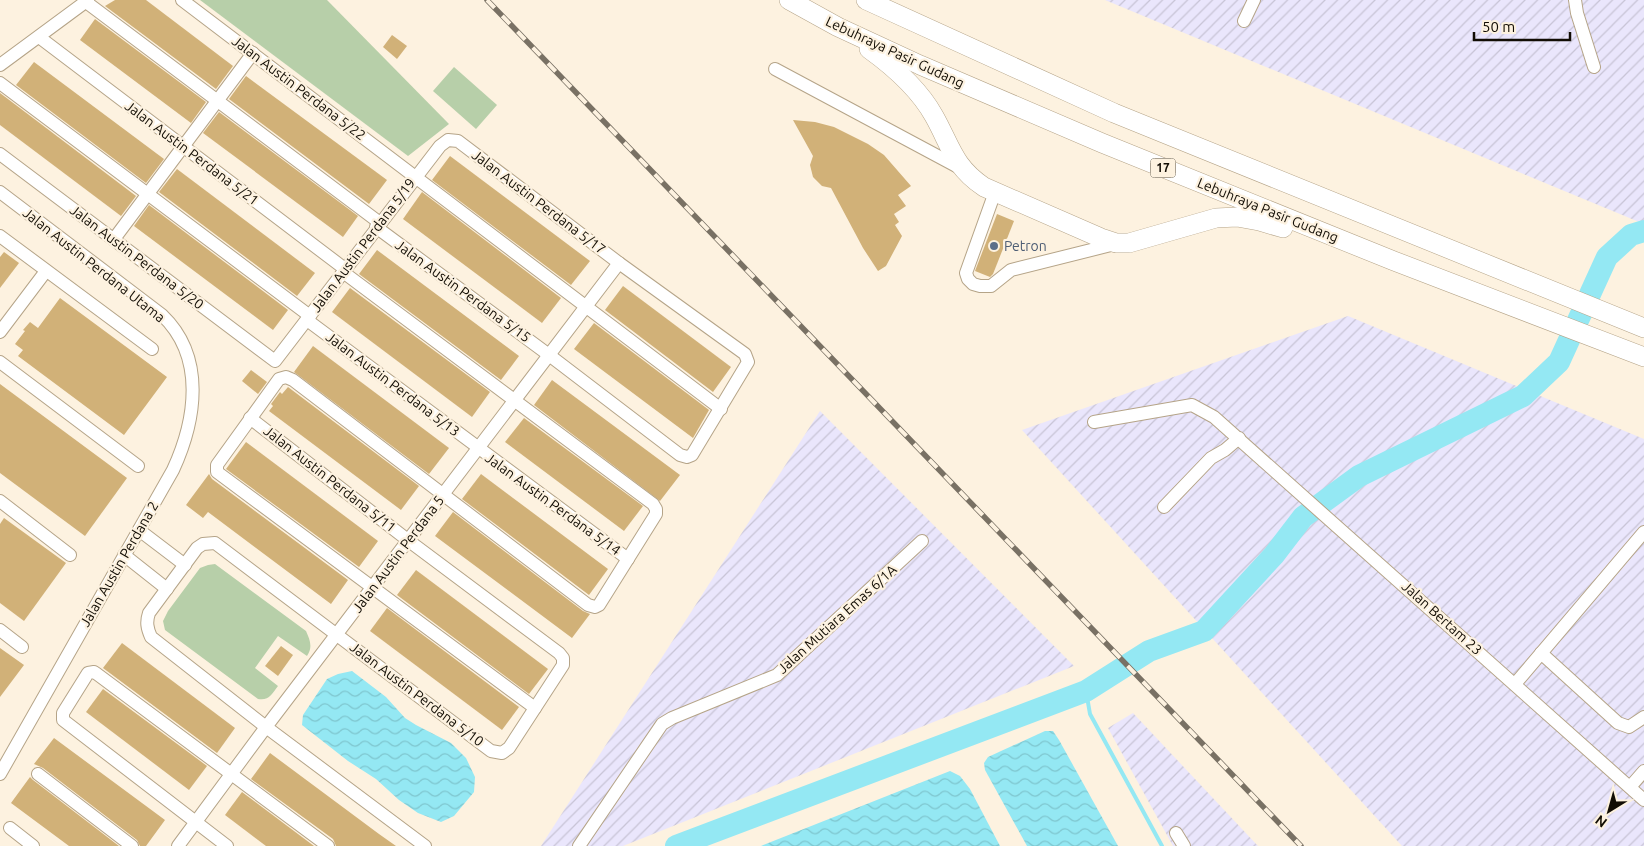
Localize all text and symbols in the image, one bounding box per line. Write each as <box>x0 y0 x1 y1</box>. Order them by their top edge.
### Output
scale bar <box>1474 10 1570 42</box>
street label: Lebuhraya Pasir Gudang <box>823 13 967 91</box>
text: 50 m <box>1482 18 1515 35</box>
street label: Jalan Austin Perdana 5/22 <box>229 33 369 143</box>
street label: Jalan Austin Perdana 5/21 <box>122 98 262 208</box>
street label: Jalan Austin Perdana 5/17 <box>469 147 609 257</box>
road number: 17 <box>1150 158 1176 178</box>
street label: Lebuhraya Pasir Gudang <box>1195 174 1341 246</box>
street label: Jalan Austin Perdana 5/19 <box>308 175 418 315</box>
street label: Jalan Austin Perdana 5/20 <box>67 202 207 313</box>
street label: Jalan Austin Perdana Utama <box>20 205 168 325</box>
street label: Jalan Austin Perdana 5/15 <box>392 237 534 345</box>
place label: Petron <box>1004 238 1047 254</box>
marker: Petron <box>988 240 1000 252</box>
street label: Jalan Austin Perdana 5/13 <box>323 329 463 439</box>
street label: Jalan Austin Perdana 5/11 <box>261 422 399 536</box>
street label: Jalan Austin Perdana 5/14 <box>482 450 624 558</box>
street label: Jalan Austin Perdana 5 <box>349 492 447 616</box>
street label: Jalan Austin Perdana 2 <box>77 498 161 630</box>
street label: Jalan Mutiara Emas 6/1A <box>774 561 900 677</box>
street label: Jalan Bertam 23 <box>1399 578 1485 658</box>
street label: Jalan Austin Perdana 5/10 <box>347 639 487 750</box>
north arrow <box>1584 786 1634 836</box>
text: N <box>1592 812 1610 831</box>

